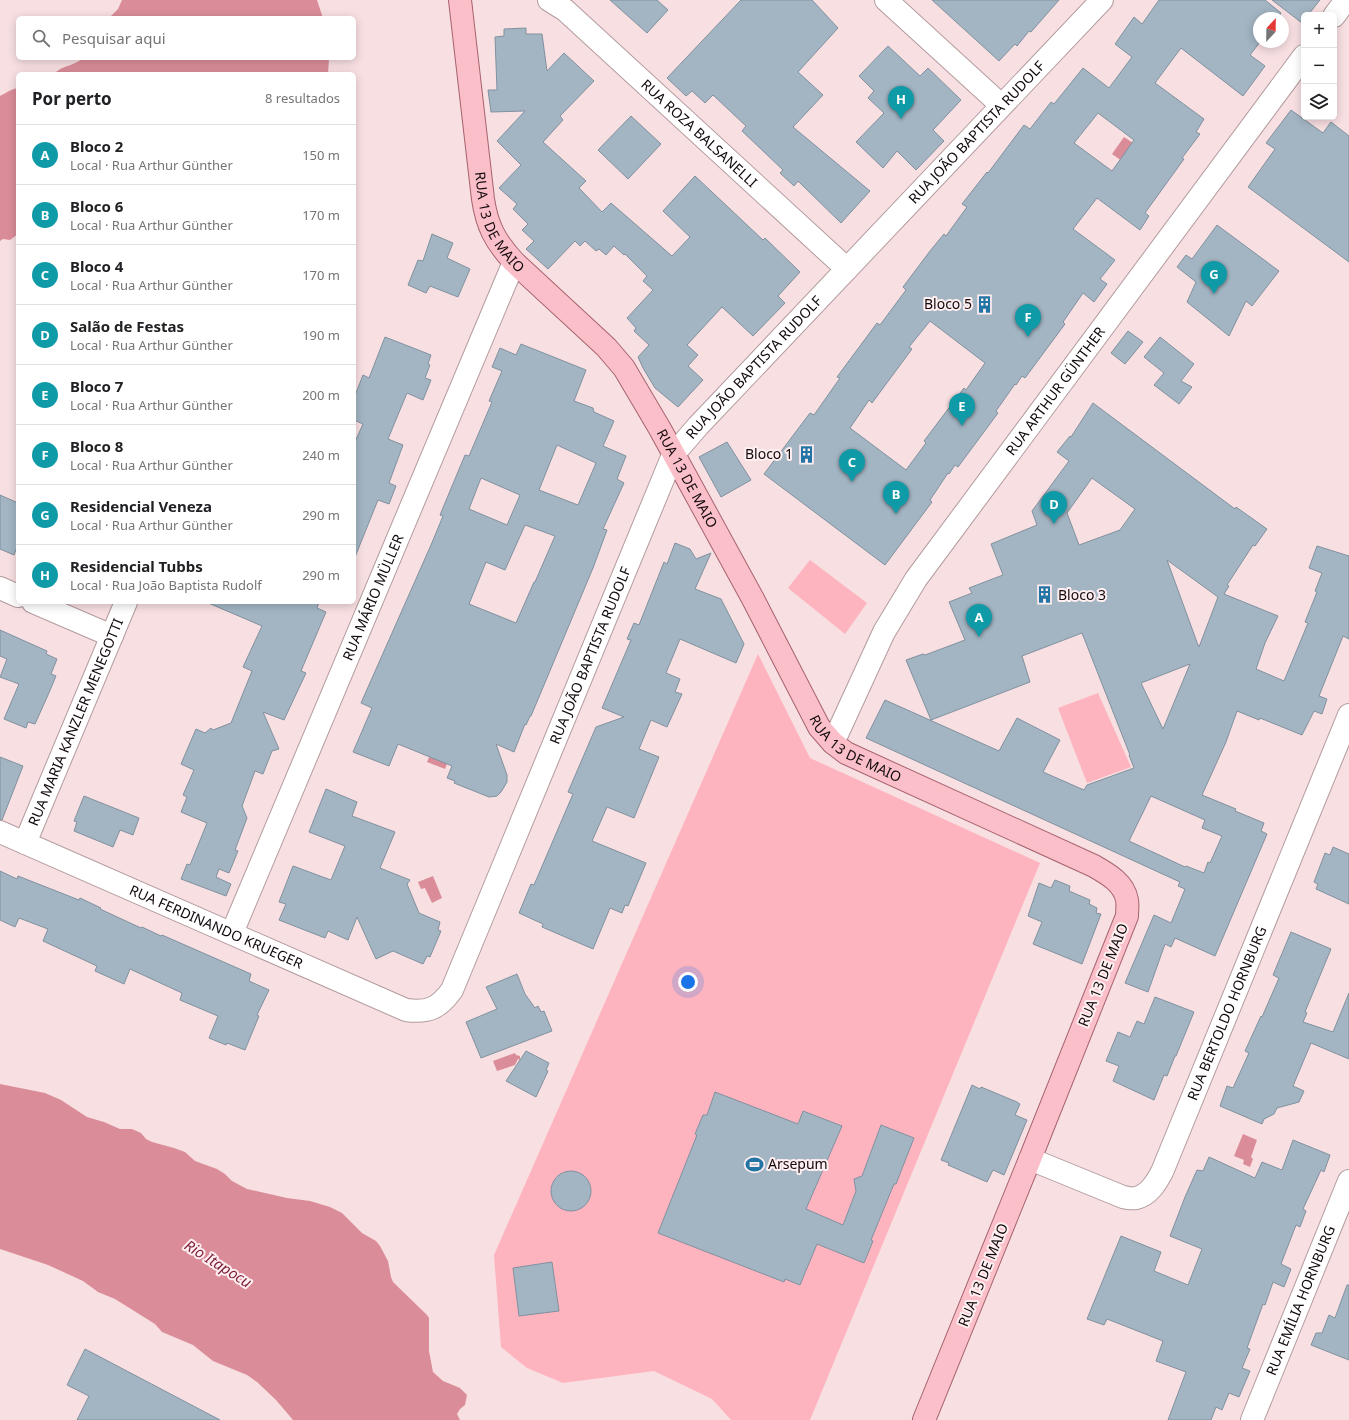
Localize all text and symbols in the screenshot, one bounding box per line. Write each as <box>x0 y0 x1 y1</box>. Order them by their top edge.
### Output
north arrow <box>1253 12 1289 48</box>
map controls <box>1301 12 1337 120</box>
button: + <box>1301 12 1337 48</box>
search box <box>16 16 356 60</box>
icon: search <box>30 27 52 49</box>
text: Pesquisar aqui <box>62 28 166 48</box>
button: − <box>1301 48 1337 84</box>
street label: RUA JOÃO BAPTISTA RUDOLF <box>904 56 1049 207</box>
street label: RUA ROZA BALSANELLI <box>637 75 762 191</box>
button: layers <box>1301 84 1337 120</box>
pin: H <box>888 86 914 119</box>
text: Por perto <box>32 87 112 110</box>
text: 8 resultados <box>265 89 340 107</box>
text: Bloco 2 <box>70 136 123 156</box>
text: A <box>41 146 50 164</box>
text: 150 m <box>302 146 340 164</box>
text: Local · Rua Arthur Günther <box>70 156 233 174</box>
street label: RUA 13 DE MAIO <box>471 171 529 276</box>
text: Bloco 6 <box>70 196 123 216</box>
text: B <box>41 206 49 224</box>
text: 170 m <box>302 206 340 224</box>
text: Local · Rua Arthur Günther <box>70 216 233 234</box>
text: Bloco 4 <box>70 256 123 276</box>
pin: G <box>1201 261 1227 294</box>
text: C <box>41 266 49 284</box>
text: 170 m <box>302 266 340 284</box>
text: Local · Rua Arthur Günther <box>70 276 233 294</box>
street label: RUA JOÃO BAPTISTA RUDOLF <box>681 291 826 443</box>
place label: Bloco 5 <box>924 294 972 313</box>
building icon: Bloco 5 <box>975 294 995 314</box>
pin: F <box>1015 304 1041 337</box>
text: Salão de Festas <box>70 316 184 336</box>
street label: RUA ARTHUR GÜNTHER <box>1001 322 1109 459</box>
text: D <box>40 326 50 344</box>
text: 190 m <box>302 326 340 344</box>
text: Local · Rua Arthur Günther <box>70 336 233 354</box>
text: Bloco 7 <box>70 376 123 396</box>
text: E <box>41 386 49 404</box>
text: 200 m <box>302 386 340 404</box>
pin: E <box>949 393 975 426</box>
text: Local · Rua Arthur Günther <box>70 396 233 414</box>
street label: RUA 13 DE MAIO <box>653 425 722 531</box>
text: Bloco 8 <box>70 436 123 456</box>
place label: Bloco 1 <box>745 444 793 463</box>
building icon: Bloco 1 <box>796 444 816 464</box>
text: F <box>41 446 49 464</box>
text: 240 m <box>302 446 340 464</box>
pin: C <box>839 449 865 482</box>
text: Local · Rua Arthur Günther <box>70 456 233 474</box>
pin: B <box>883 481 909 514</box>
pin: D <box>1041 491 1067 524</box>
text: Residencial Veneza <box>70 496 212 516</box>
text: G <box>40 506 50 524</box>
text: 290 m <box>302 506 340 524</box>
text: Local · Rua Arthur Günther <box>70 516 233 534</box>
street label: RUA MÁRIO MÜLLER <box>338 531 408 663</box>
text: Residencial Tubbs <box>70 556 203 576</box>
street label: RUA JOÃO BAPTISTA RUDOLF <box>545 564 635 747</box>
text: H <box>40 566 50 584</box>
text: 290 m <box>302 566 340 584</box>
text: Local · Rua João Baptista Rudolf <box>70 576 262 594</box>
building icon: Bloco 3 <box>1035 585 1055 605</box>
place label: Bloco 3 <box>1058 585 1106 604</box>
pin: A <box>966 604 992 637</box>
street label: RUA MARIA KANZLER MENEGOTTI <box>23 615 127 829</box>
street label: RUA 13 DE MAIO <box>805 711 905 786</box>
street label: RUA FERDINANDO KRUEGER <box>127 880 306 973</box>
street label: RUA 13 DE MAIO <box>1073 920 1132 1029</box>
street label: RUA BERTOLDO HORNBURG <box>1182 923 1271 1103</box>
your location <box>678 972 698 992</box>
sports icon: Arsepum <box>745 1154 765 1174</box>
place label: Arsepum <box>768 1154 828 1173</box>
street label: RUA 13 DE MAIO <box>953 1220 1012 1329</box>
street label: RUA EMÍLIA HORNBURG <box>1261 1222 1339 1378</box>
water label: Rio Itapocu <box>181 1235 256 1292</box>

